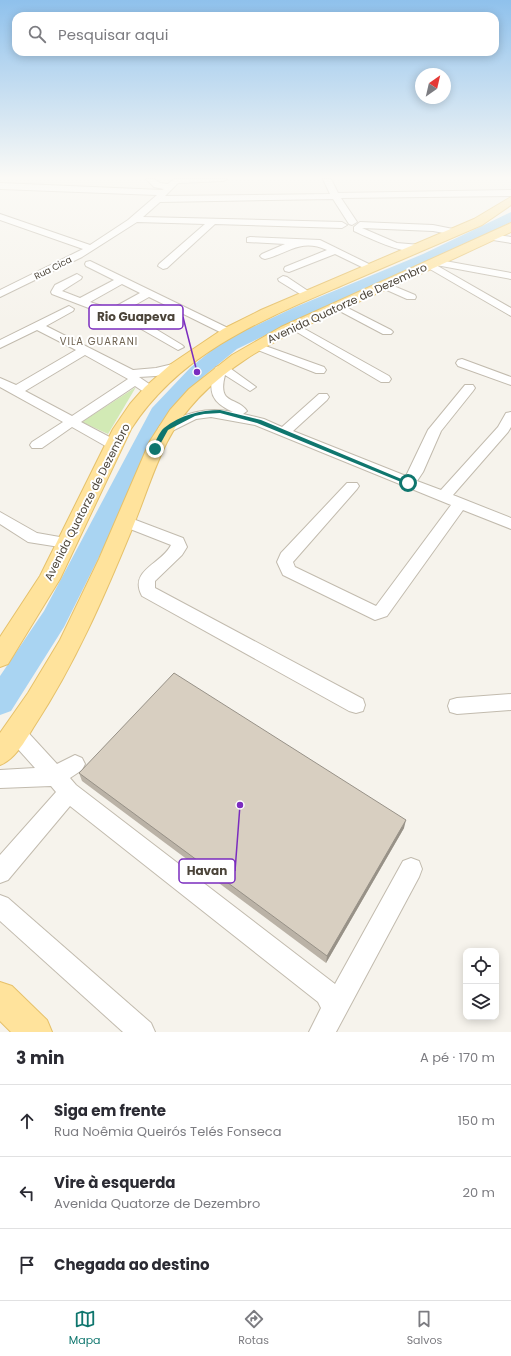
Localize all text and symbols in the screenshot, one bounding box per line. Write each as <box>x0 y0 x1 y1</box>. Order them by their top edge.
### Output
search box <box>12 12 499 56</box>
icon: search <box>26 23 48 45</box>
text: Pesquisar aqui <box>58 24 168 45</box>
north arrow <box>415 68 451 104</box>
street label: Rua Cica <box>32 253 74 283</box>
street label: Avenida Quatorze de Dezembro <box>265 259 429 347</box>
callout: Rio Guapeva <box>89 305 183 329</box>
text: Rio Guapeva <box>97 308 175 325</box>
district label: VILA GUARANI <box>60 334 138 349</box>
street label: Avenida Quatorze de Dezembro <box>40 421 134 583</box>
route end <box>146 440 164 458</box>
route start <box>399 474 417 492</box>
callout: Havan <box>179 859 235 883</box>
text: Havan <box>187 862 227 879</box>
map controls <box>463 948 499 1020</box>
button: locate <box>463 948 499 984</box>
button: layers <box>463 984 499 1020</box>
text: 3 min <box>16 1046 64 1070</box>
text: A pé · 170 m <box>420 1048 495 1067</box>
text: Siga em frente <box>54 1100 166 1121</box>
icon: ahead <box>16 1110 38 1132</box>
text: 150 m <box>458 1111 495 1130</box>
text: Rua Noêmia Queirós Telés Fonseca <box>54 1122 281 1141</box>
text: Vire à esquerda <box>54 1172 176 1193</box>
icon: left <box>16 1182 38 1204</box>
text: 20 m <box>462 1183 495 1202</box>
text: Avenida Quatorze de Dezembro <box>54 1194 260 1213</box>
icon: arrive <box>16 1254 38 1276</box>
text: Chegada ao destino <box>54 1254 210 1275</box>
tab: Mapa <box>69 1308 101 1349</box>
tab: Rotas <box>238 1308 269 1349</box>
tab: Salvos <box>407 1308 442 1349</box>

